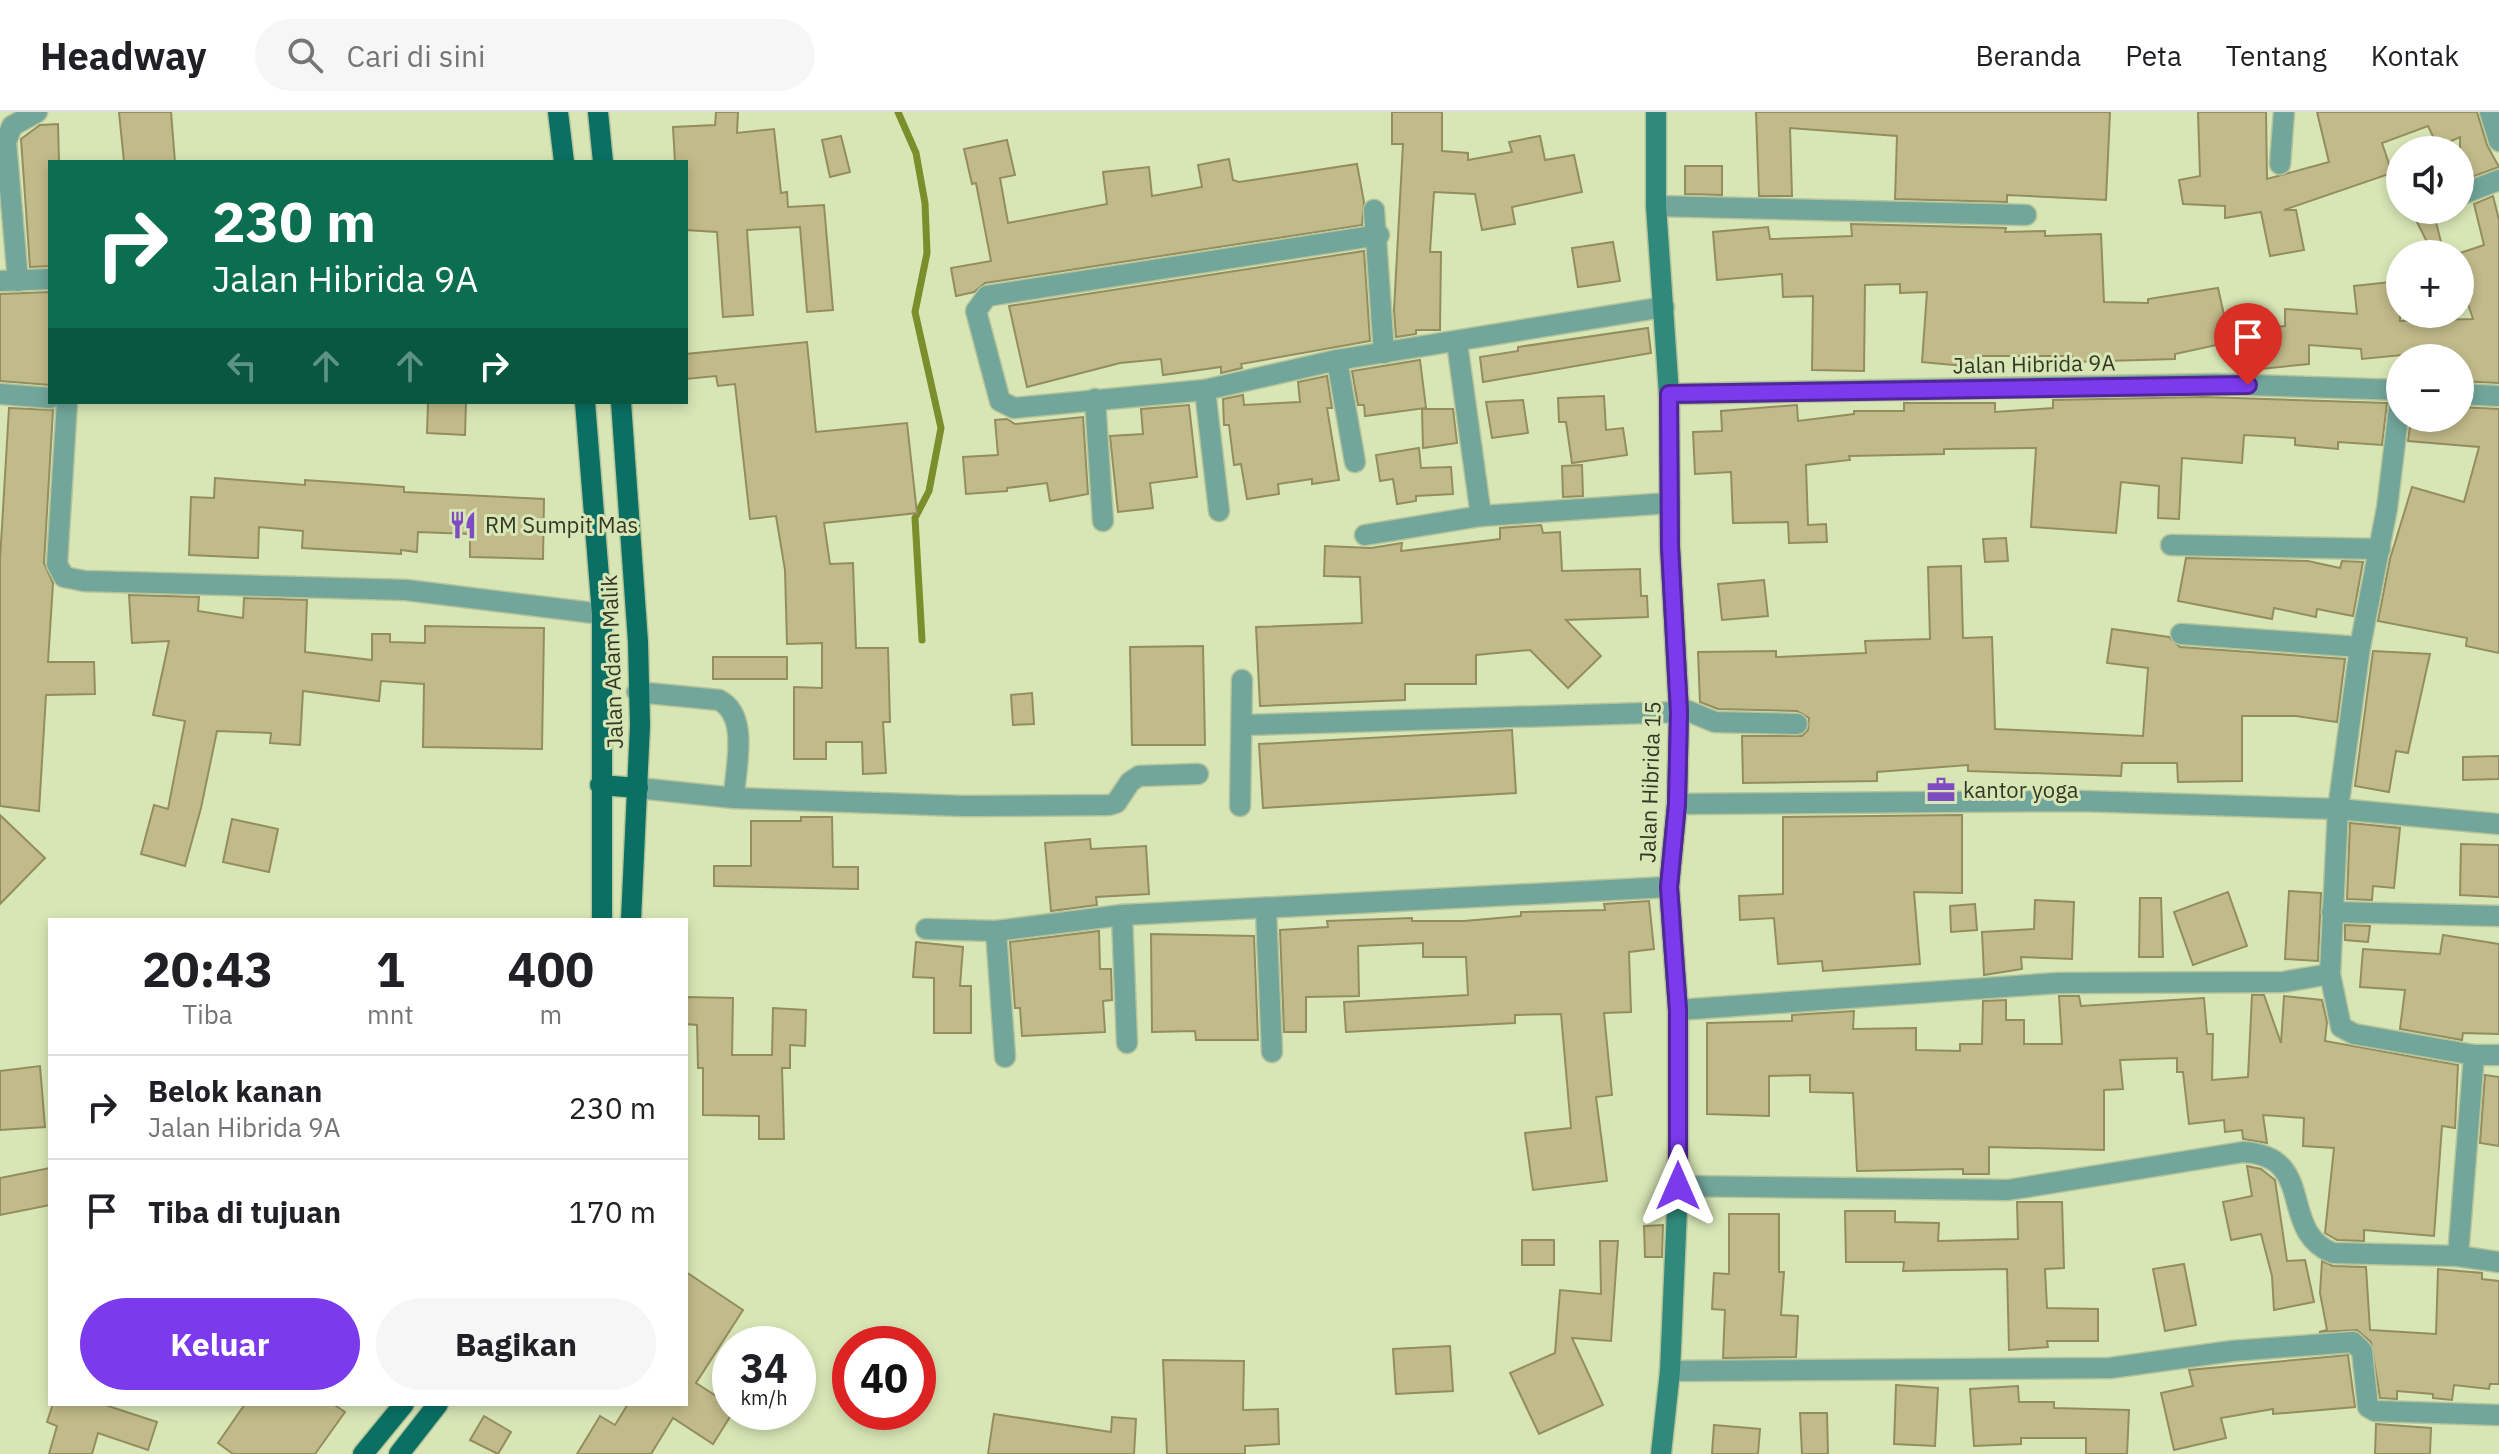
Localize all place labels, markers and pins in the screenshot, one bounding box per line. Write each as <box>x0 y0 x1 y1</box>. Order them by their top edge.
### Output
pin <box>2214 303 2282 385</box>
restaurant icon: RM Sumpit Mas <box>448 510 478 540</box>
place label: RM Sumpit Mas <box>485 510 638 539</box>
office icon: kantor yoga <box>1926 775 1956 805</box>
place label: kantor yoga <box>1963 775 2079 804</box>

